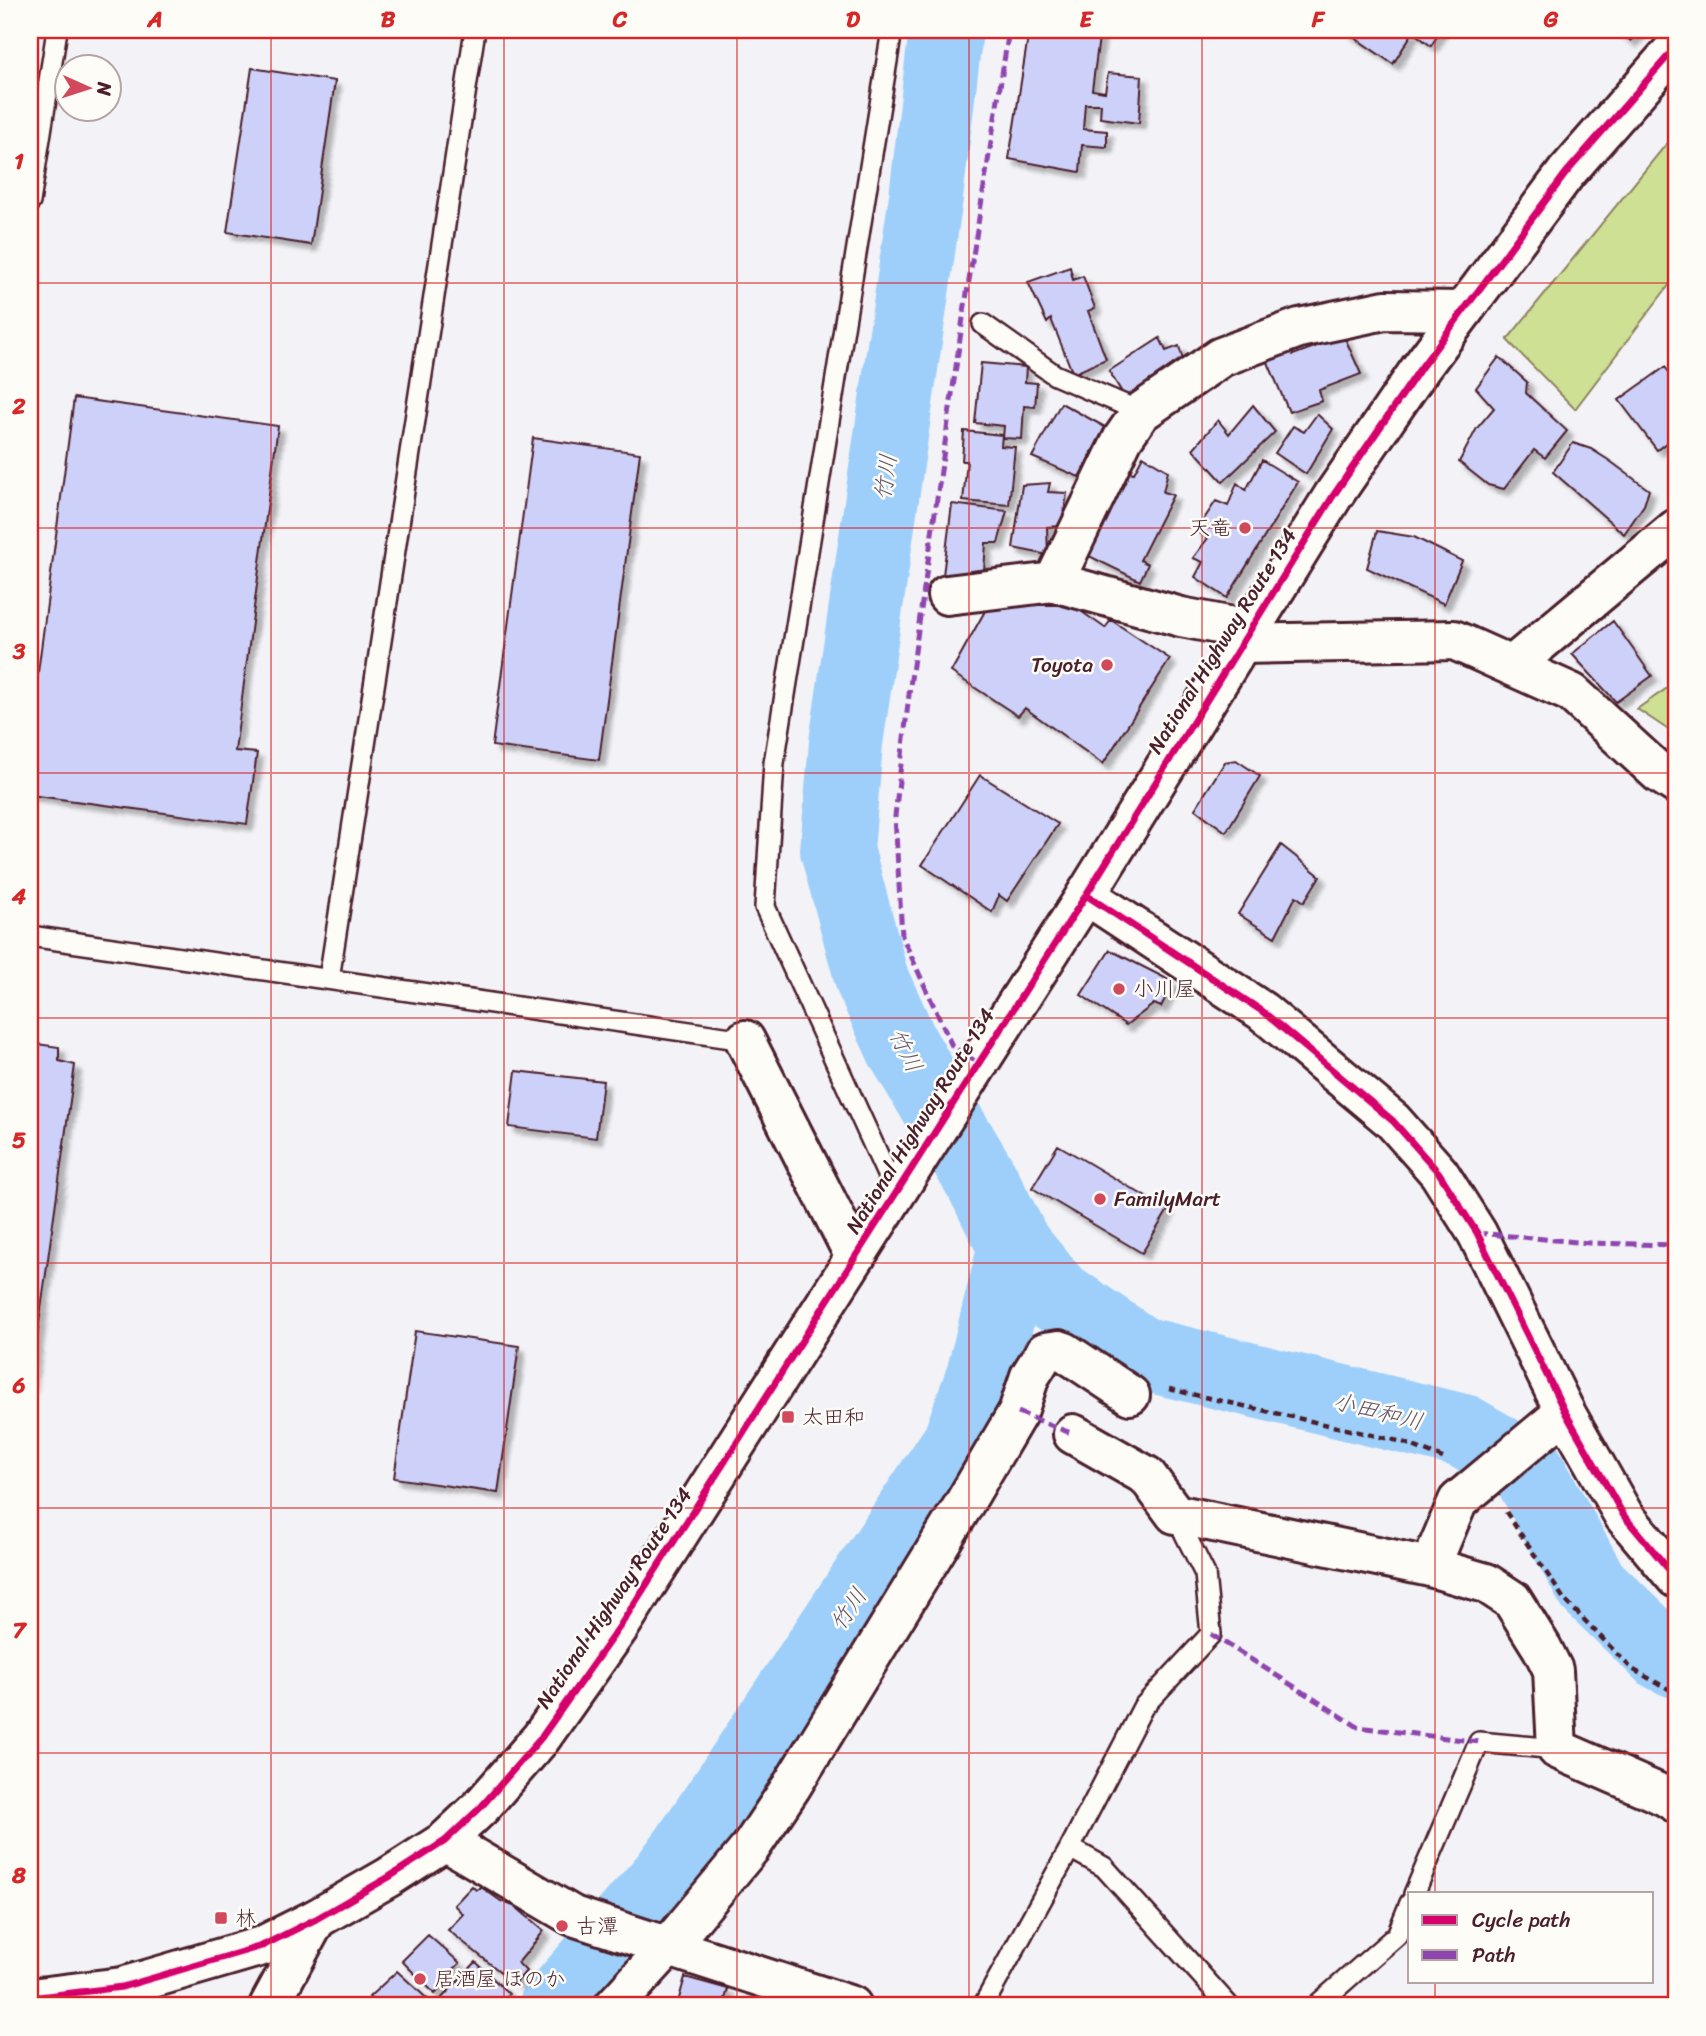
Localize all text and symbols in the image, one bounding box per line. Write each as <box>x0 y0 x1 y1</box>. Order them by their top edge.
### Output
text: A <box>146 0 163 40</box>
text: B <box>381 0 396 40</box>
text: C <box>612 0 628 40</box>
text: D <box>846 0 861 40</box>
text: E <box>1080 0 1095 40</box>
text: F <box>1311 0 1326 40</box>
text: G <box>1543 0 1559 40</box>
north arrow <box>52 52 122 122</box>
text: N <box>88 80 121 97</box>
text: 1 <box>14 141 24 182</box>
text: 2 <box>11 386 26 427</box>
water label: 竹川 <box>862 451 909 503</box>
place label: 天竜 <box>1189 509 1231 547</box>
street label: National Highway Route 134 <box>1137 520 1307 762</box>
marker: 天竜 <box>1237 520 1253 536</box>
text: 3 <box>12 631 26 672</box>
place label: Toyota <box>1031 646 1093 684</box>
marker: Toyota <box>1099 657 1115 673</box>
text: 4 <box>11 876 27 917</box>
place label: 小川屋 <box>1133 970 1196 1008</box>
marker: 小川屋 <box>1111 981 1127 997</box>
street label: National Highway Route 134 <box>835 1000 1005 1242</box>
water label: 竹川 <box>877 1020 934 1080</box>
text: 5 <box>12 1120 26 1161</box>
place label: FamilyMart <box>1114 1180 1221 1218</box>
marker: FamilyMart <box>1092 1191 1108 1207</box>
text: 6 <box>11 1365 26 1406</box>
water label: 小田和川 <box>1328 1380 1427 1443</box>
place label: 太田和 <box>802 1398 865 1436</box>
marker: 太田和 <box>780 1409 796 1425</box>
street label: National Highway Route 134 <box>525 1479 703 1717</box>
water label: 竹川 <box>819 1579 878 1640</box>
text: 7 <box>12 1610 27 1651</box>
text: 8 <box>11 1855 26 1896</box>
legend <box>1408 1892 1654 1983</box>
place label: 林 <box>235 1899 256 1937</box>
text: Cycle path <box>1472 1901 1571 1939</box>
place label: 古潭 <box>576 1907 618 1945</box>
marker: 林 <box>213 1910 229 1926</box>
marker: 古潭 <box>554 1918 570 1934</box>
text: Path <box>1472 1936 1515 1974</box>
place label: 居酒屋 ほのか <box>434 1960 565 1998</box>
marker: 居酒屋 ほのか <box>412 1971 428 1987</box>

